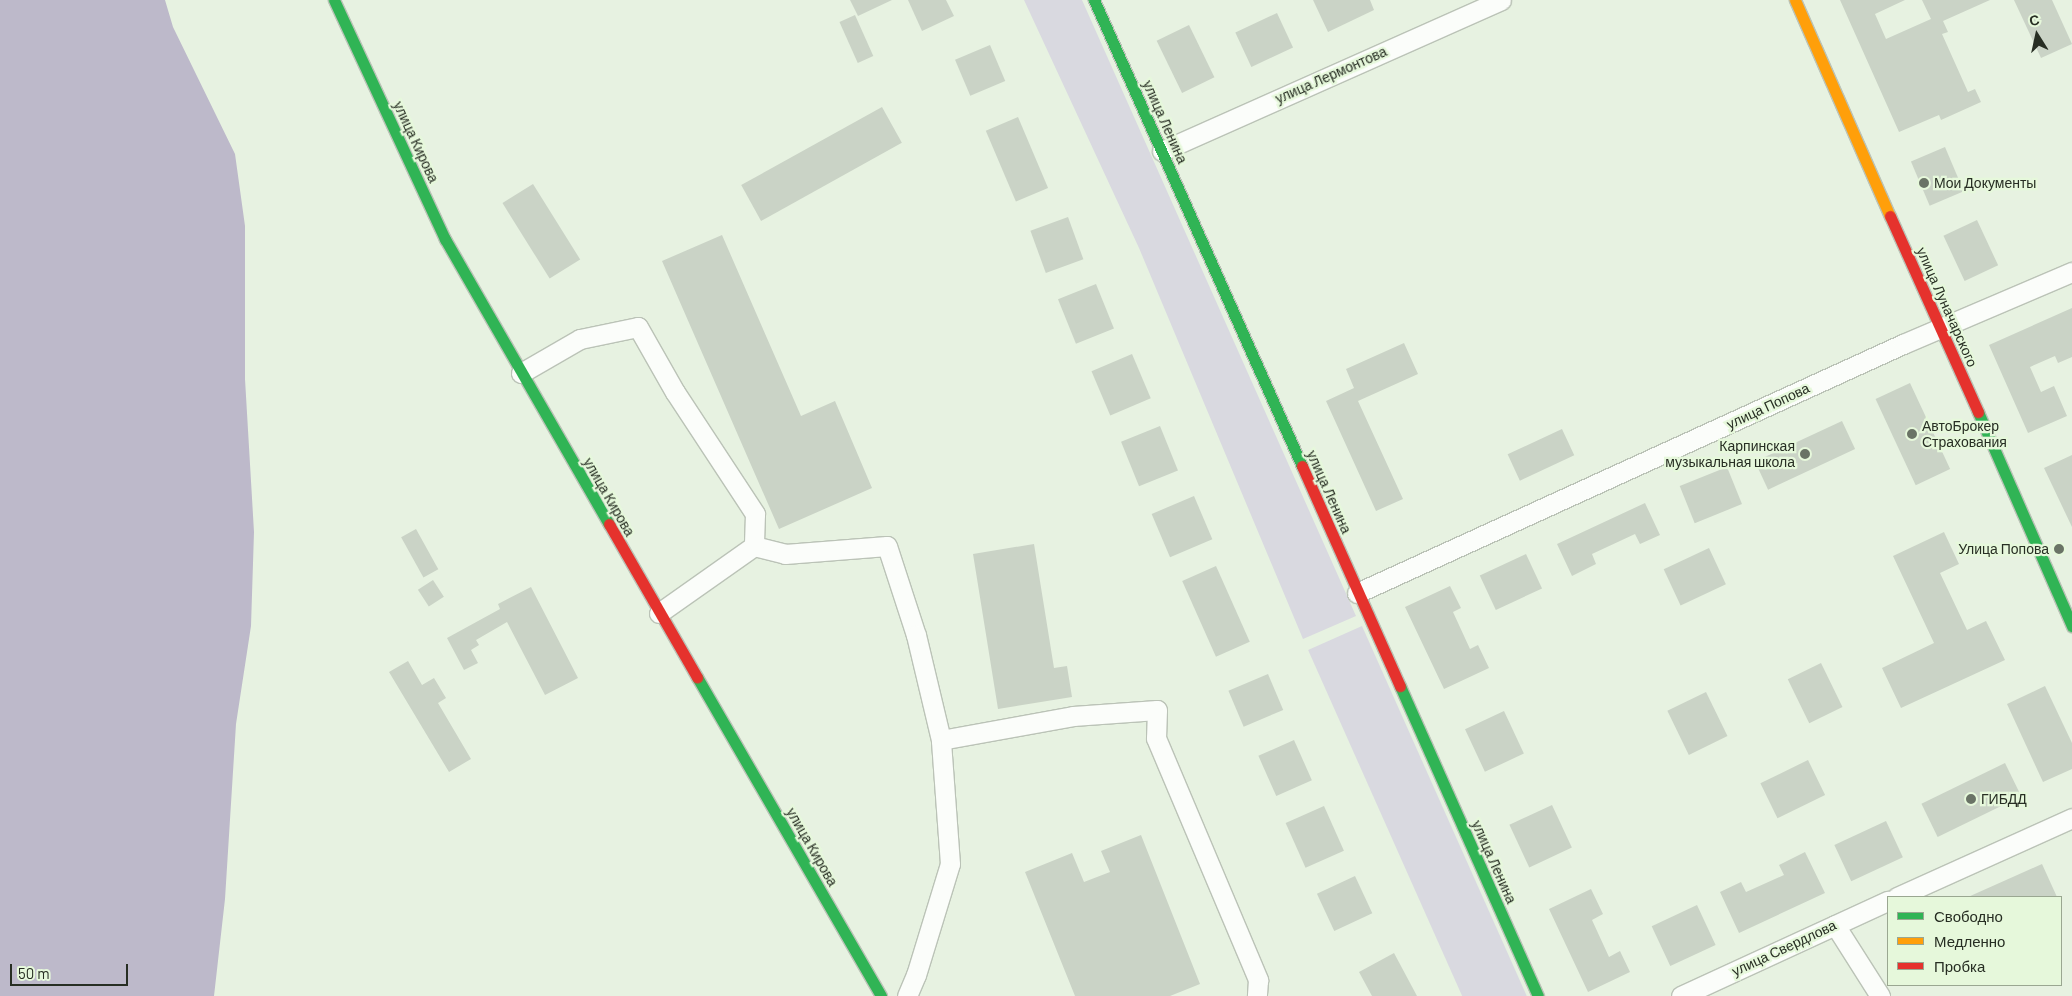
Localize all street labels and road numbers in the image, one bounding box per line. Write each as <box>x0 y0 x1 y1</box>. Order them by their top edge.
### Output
street label: улица Лермонтова <box>1273 43 1389 107</box>
street label: улица Ленина <box>1139 78 1191 166</box>
street label: улица Кирова <box>390 99 442 185</box>
street label: улица Луначарского <box>1913 244 1981 370</box>
street label: улица Попова <box>1724 379 1812 433</box>
street label: улица Ленина <box>1303 448 1355 536</box>
street label: улица Кирова <box>580 455 638 539</box>
street label: улица Кирова <box>783 805 841 889</box>
street label: улица Ленина <box>1468 818 1520 906</box>
street label: улица Свердлова <box>1729 916 1839 980</box>

